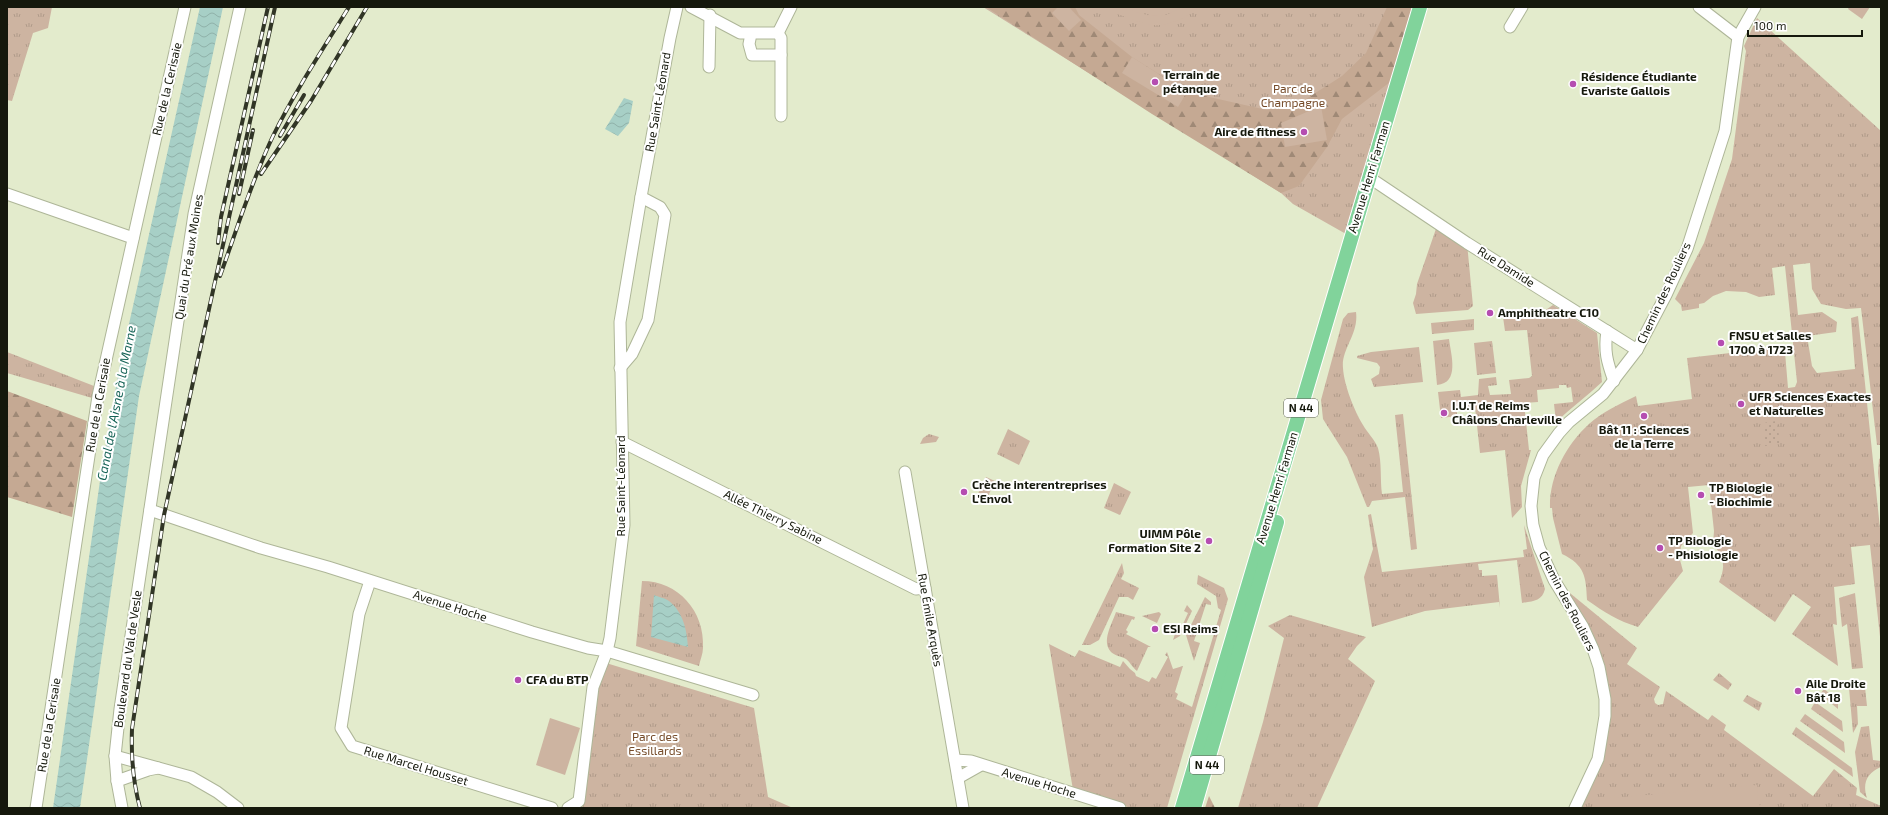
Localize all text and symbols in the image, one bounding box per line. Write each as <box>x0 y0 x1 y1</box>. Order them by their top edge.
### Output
scale bar <box>1748 12 1862 38</box>
text: 100 m <box>1754 18 1786 32</box>
street label: Rue de la Cerisaie <box>148 41 184 137</box>
street label: Rue Saint-Léonard <box>641 51 673 153</box>
place label: Terrain de pétanque <box>1163 67 1220 95</box>
place label: Résidence Étudiante Evariste Gallois <box>1581 69 1697 97</box>
marker: Terrain de pétanque <box>1150 77 1160 87</box>
marker: Résidence Étudiante Evariste Gallois <box>1568 79 1578 89</box>
park label: Parc de Champagne <box>1261 81 1325 109</box>
street label: Avenue Henri Farman <box>1344 119 1392 234</box>
place label: Aire de fitness <box>1214 124 1296 138</box>
marker: Aire de fitness <box>1299 127 1309 137</box>
street label: Quai du Pré aux Moines <box>171 193 206 321</box>
street label: Chemin des Rouliers <box>1633 240 1693 346</box>
street label: Rue Damide <box>1475 243 1538 289</box>
place label: Amphitheatre C10 <box>1498 305 1599 319</box>
marker: Amphitheatre C10 <box>1485 308 1495 318</box>
water label: Canal de l'Aisne à la Marne <box>93 324 139 482</box>
place label: FNSU et Salles 1700 à 1723 <box>1729 328 1811 356</box>
marker: FNSU et Salles 1700 à 1723 <box>1716 338 1726 348</box>
street label: Rue de la Cerisaie <box>82 357 112 453</box>
place label: UFR Sciences Exactes et Naturelles <box>1749 389 1871 417</box>
place label: I.U.T de Reims Châlons Charleville <box>1452 398 1562 426</box>
road number: N 44 <box>1284 399 1318 417</box>
marker: UFR Sciences Exactes et Naturelles <box>1736 399 1746 409</box>
marker: I.U.T de Reims Châlons Charleville <box>1439 408 1449 418</box>
marker: Bât 11 : Sciences de la Terre <box>1639 411 1649 421</box>
place label: Bât 11 : Sciences de la Terre <box>1599 422 1689 450</box>
street label: Avenue Henri Farman <box>1252 430 1300 545</box>
street label: Rue Saint-Léonard <box>613 435 627 537</box>
place label: Crèche interentreprises L'Envol <box>972 477 1107 505</box>
place label: TP Biologie - Biochimie <box>1709 480 1772 508</box>
street label: Allée Thierry Sabine <box>722 486 825 546</box>
marker: Crèche interentreprises L'Envol <box>959 487 969 497</box>
marker: TP Biologie - Biochimie <box>1696 490 1706 500</box>
place label: UIMM Pôle Formation Site 2 <box>1108 526 1201 554</box>
place label: TP Biologie - Phisiologie <box>1668 533 1739 561</box>
marker: UIMM Pôle Formation Site 2 <box>1204 536 1214 546</box>
marker: TP Biologie - Phisiologie <box>1655 543 1665 553</box>
street label: Chemin des Rouliers <box>1537 548 1599 653</box>
street label: Rue Émile Arquès <box>916 572 946 668</box>
street label: Avenue Hoche <box>412 586 489 624</box>
street label: Boulevard du Val de Vesle <box>110 589 144 729</box>
place label: ESI Reims <box>1163 621 1218 635</box>
marker: ESI Reims <box>1150 624 1160 634</box>
place label: CFA du BTP <box>526 672 589 686</box>
marker: CFA du BTP <box>513 675 523 685</box>
place label: Aile Droite Bât 18 <box>1806 676 1866 704</box>
street label: Rue de la Cerisaie <box>34 677 62 773</box>
marker: Aile Droite Bât 18 <box>1793 686 1803 696</box>
park label: Parc des Essillards <box>628 729 682 757</box>
street label: Rue Marcel Housset <box>363 743 470 788</box>
road number: N 44 <box>1190 756 1224 774</box>
street label: Avenue Hoche <box>1000 764 1078 800</box>

